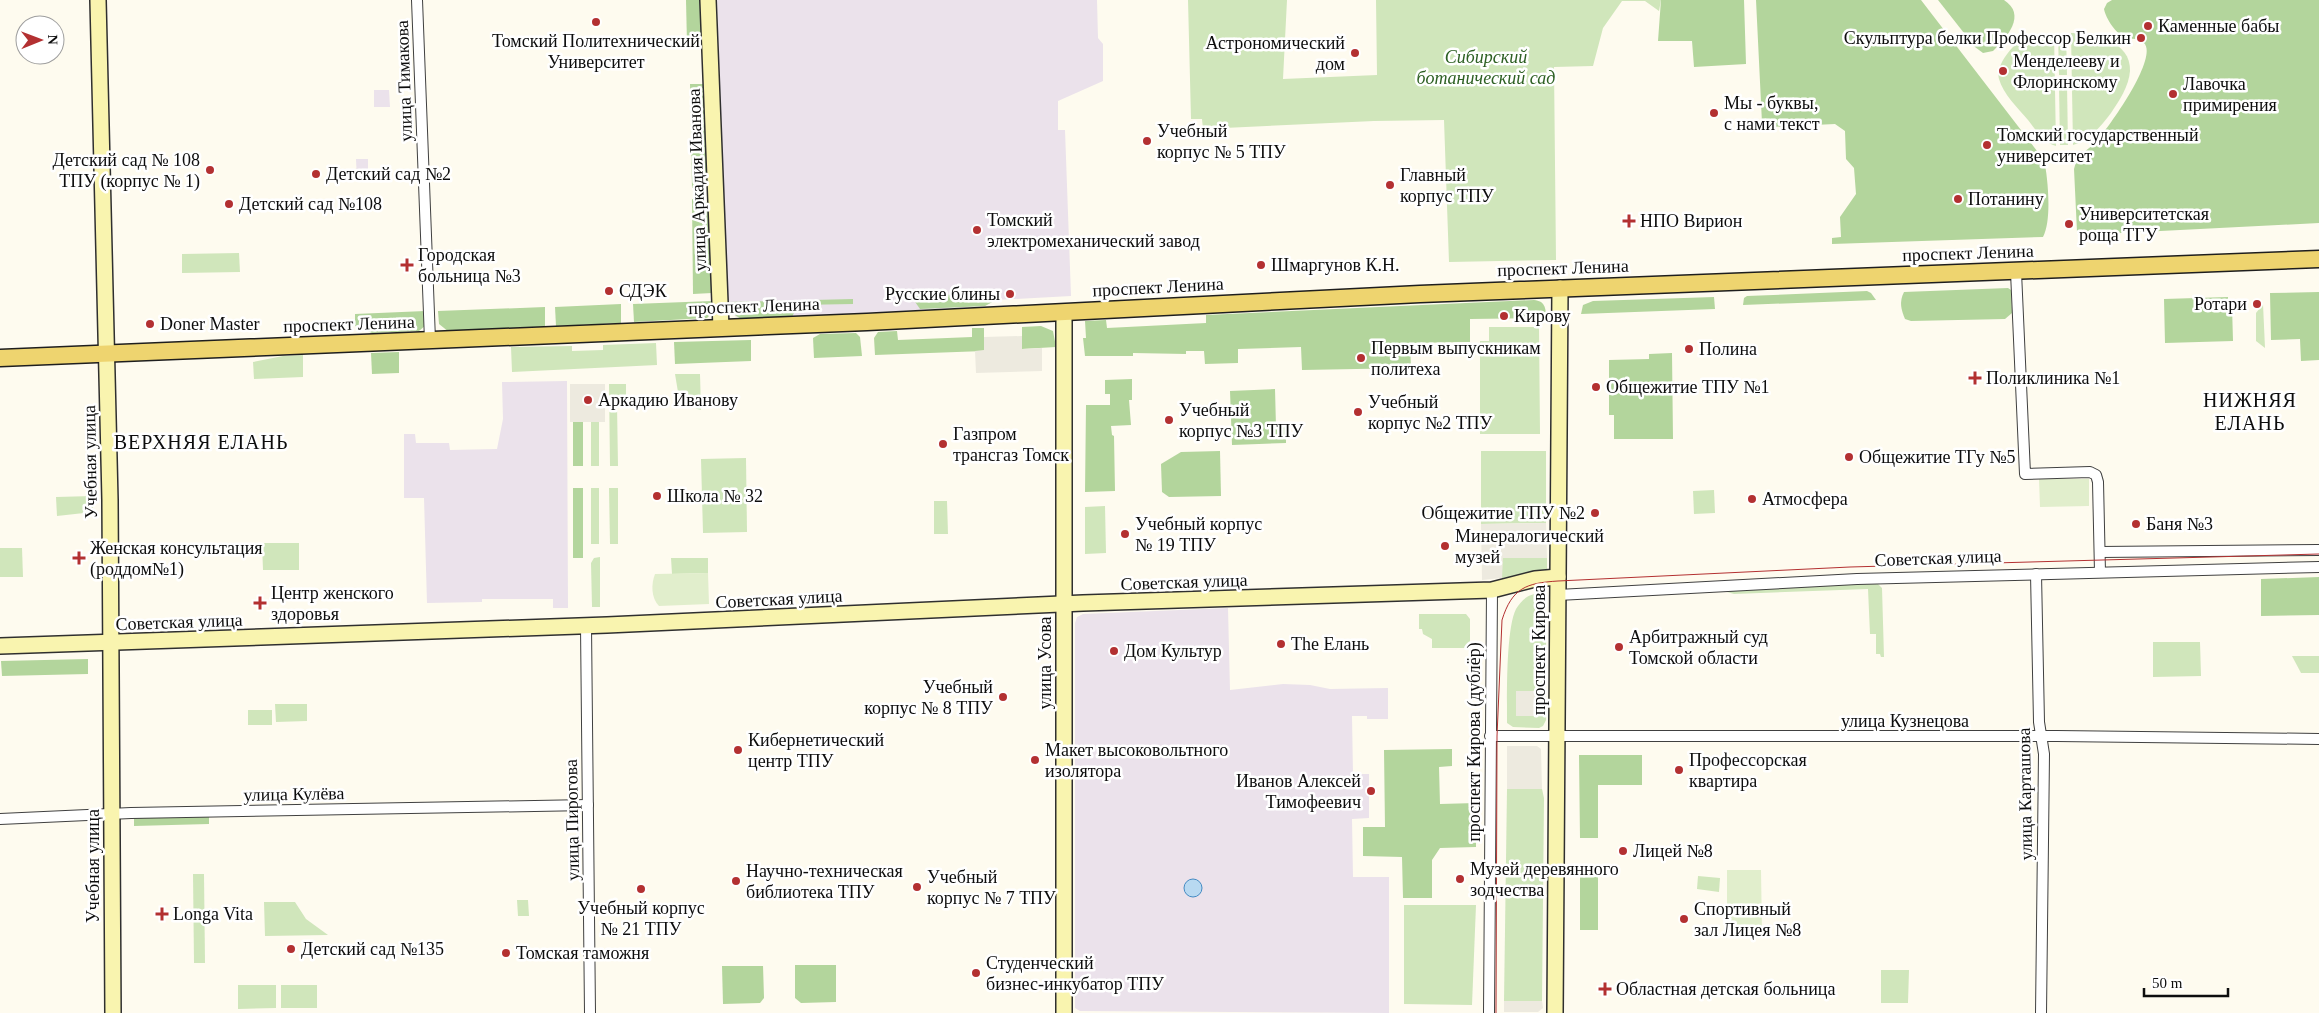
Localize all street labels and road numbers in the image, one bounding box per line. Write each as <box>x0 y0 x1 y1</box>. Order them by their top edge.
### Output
street label: улица Тимакова <box>392 20 416 142</box>
street label: улица Аркадия Иванова <box>684 88 710 272</box>
street label: проспект Ленина <box>1902 241 2034 265</box>
street label: проспект Ленина <box>1497 256 1629 280</box>
street label: проспект Ленина <box>1092 274 1224 300</box>
street label: проспект Ленина <box>688 294 820 318</box>
street label: проспект Ленина <box>283 312 415 336</box>
street label: Учебная улица <box>79 405 101 519</box>
street label: Советская улица <box>1874 546 2002 570</box>
street label: Советская улица <box>1120 570 1248 594</box>
street label: проспект Кирова <box>1529 585 1549 715</box>
street label: Советская улица <box>715 586 843 612</box>
street label: Советская улица <box>115 610 243 634</box>
street label: улица Усова <box>1035 617 1055 709</box>
street label: проспект Кирова (дублёр) <box>1464 642 1485 842</box>
street label: улица Кузнецова <box>1841 711 1969 731</box>
street label: улица Карташова <box>2014 727 2036 860</box>
street label: улица Пирогова <box>561 759 583 881</box>
street label: улица Кулёва <box>243 783 345 805</box>
street label: Учебная улица <box>83 809 103 923</box>

